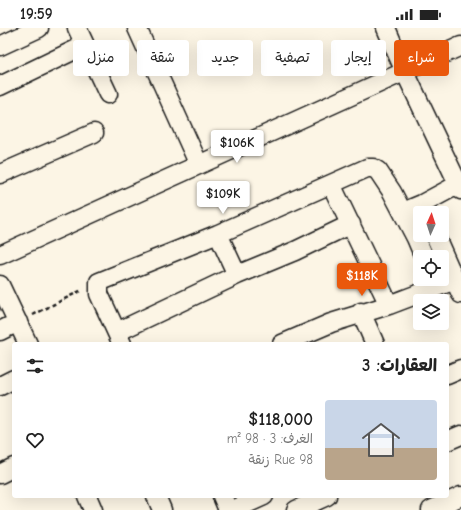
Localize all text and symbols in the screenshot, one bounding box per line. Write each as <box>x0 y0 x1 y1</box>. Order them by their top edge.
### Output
text: 19:59 <box>20 5 53 23</box>
chip: منزل <box>73 40 129 76</box>
chip: شقة <box>137 40 189 76</box>
chip: جديد <box>197 40 253 76</box>
chip: تصفية <box>261 40 323 76</box>
chip: إيجار <box>331 40 386 76</box>
chip: شراء <box>394 40 449 76</box>
pin: $106K <box>209 130 265 164</box>
text: $106K <box>220 135 254 150</box>
pin: $109K <box>195 181 251 215</box>
text: $109K <box>206 186 240 201</box>
north arrow <box>413 206 449 242</box>
map controls <box>413 206 449 330</box>
button: locate <box>413 250 449 286</box>
pin: $118K <box>334 263 390 297</box>
text: $118K <box>346 268 378 283</box>
button: layers <box>413 294 449 330</box>
icon: filters <box>24 355 46 377</box>
text: العقارات: 3 <box>362 356 437 375</box>
text: $118,000 <box>248 410 313 429</box>
icon: home <box>357 416 405 464</box>
icon: heart <box>24 429 46 451</box>
text: الغرف: 3 · 98 m² <box>227 431 313 446</box>
text: Rue 98 زنقة <box>248 452 313 467</box>

